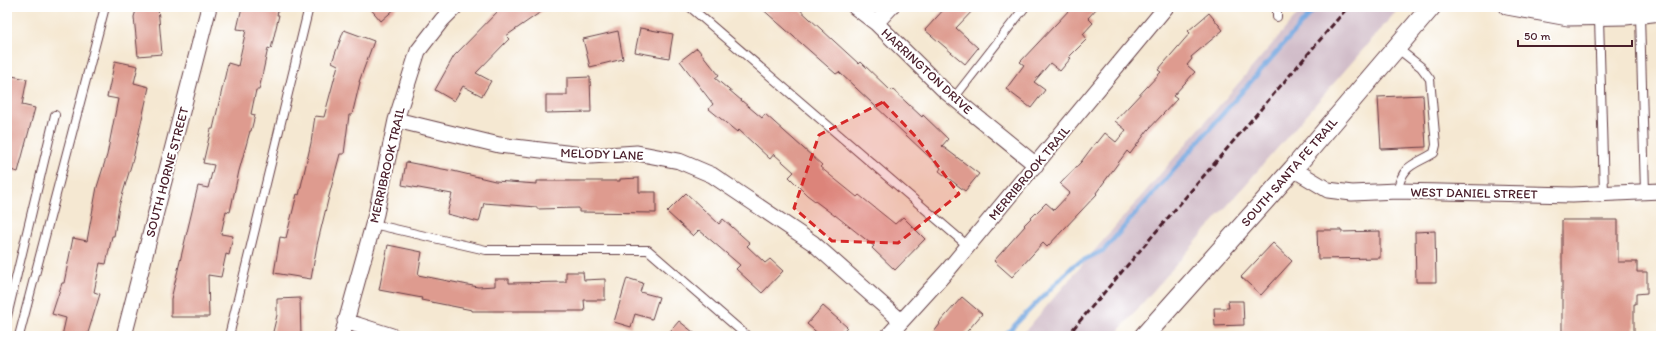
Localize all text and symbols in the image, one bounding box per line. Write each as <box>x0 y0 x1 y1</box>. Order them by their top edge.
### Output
scale bar <box>1518 22 1632 48</box>
street label: HARRINGTON DRIVE <box>878 25 976 117</box>
text: 50 m <box>1524 29 1550 43</box>
street label: SOUTH HORNE STREET <box>142 105 192 239</box>
street label: MERRIBROOK TRAIL <box>366 105 408 224</box>
street label: SOUTH SANTA FE TRAIL <box>1238 114 1341 230</box>
street label: MERRIBROOK TRAIL <box>985 122 1073 223</box>
street label: MELODY LANE <box>560 145 644 163</box>
street label: WEST DANIEL STREET <box>1410 184 1539 202</box>

